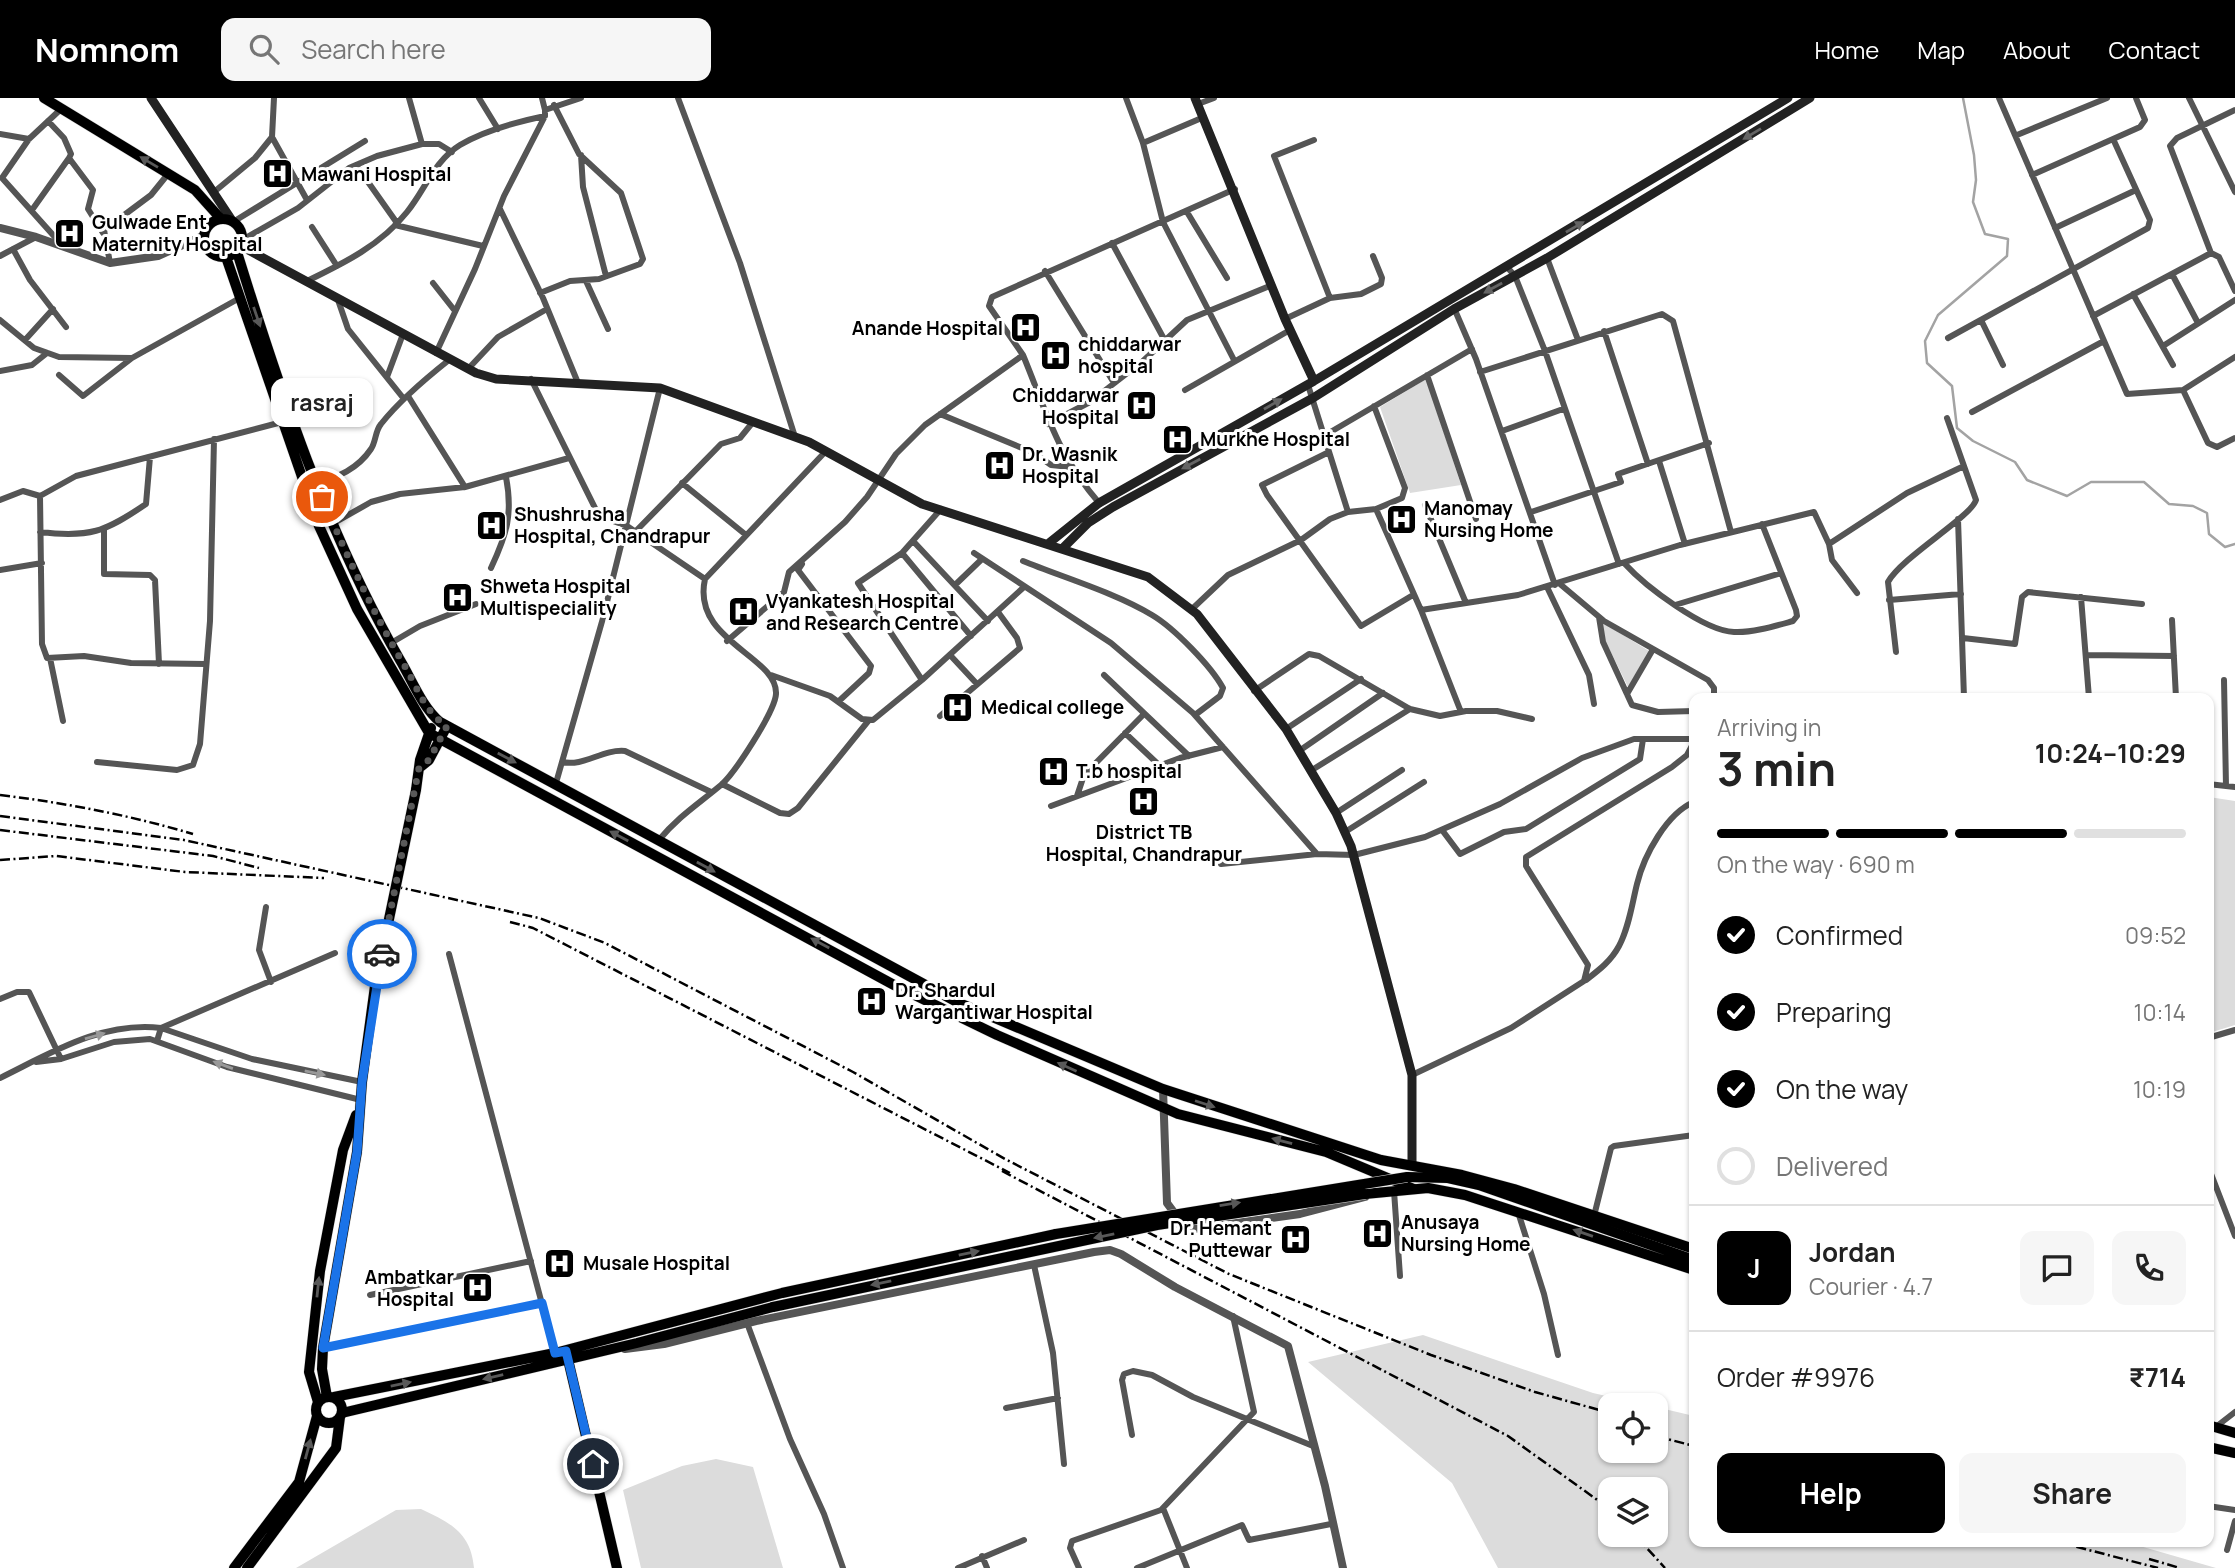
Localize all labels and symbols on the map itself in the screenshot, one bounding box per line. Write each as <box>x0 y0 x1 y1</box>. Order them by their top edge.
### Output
one-way arrow <box>1743 128 1762 141</box>
one-way arrow <box>140 155 159 168</box>
hospital icon: Mawani Hospital <box>261 157 295 191</box>
place label: Mawani Hospital <box>301 161 451 187</box>
place label: Gulwade Ent Maternity Hospital <box>92 209 263 257</box>
hospital icon: Gulwade Ent Maternity Hospital <box>52 216 86 250</box>
one-way arrow <box>1565 221 1584 233</box>
one-way arrow <box>1484 282 1503 294</box>
one-way arrow <box>252 306 263 327</box>
hospital icon: Anande Hospital <box>1009 311 1043 345</box>
place label: Anande Hospital <box>852 315 1003 341</box>
place label: chiddarwar hospital <box>1078 331 1182 379</box>
hospital icon: chiddarwar hospital <box>1038 338 1072 372</box>
callout: rasraj <box>271 378 373 427</box>
place label: Chiddarwar Hospital <box>1013 382 1119 430</box>
hospital icon: Chiddarwar Hospital <box>1125 389 1159 423</box>
one-way arrow <box>1264 398 1283 410</box>
hospital icon: Murkhe Hospital <box>1160 422 1194 456</box>
place label: Murkhe Hospital <box>1200 426 1350 452</box>
place label: Dr. Wasnik Hospital <box>1022 441 1118 489</box>
hospital icon: Dr. Wasnik Hospital <box>982 448 1016 482</box>
one-way arrow <box>1181 458 1201 470</box>
pin <box>292 467 352 527</box>
place label: Manomay Nursing Home <box>1424 495 1554 543</box>
place label: Shushrusha Hospital, Chandrapur <box>514 501 711 549</box>
hospital icon: Manomay Nursing Home <box>1384 502 1418 536</box>
hospital icon: Shushrusha Hospital, Chandrapur <box>474 508 508 542</box>
place label: Shweta Hospital Multispeciality <box>480 573 631 621</box>
hospital icon: Shweta Hospital Multispeciality <box>440 580 474 614</box>
place label: Vyankatesh Hospital and Research Centre <box>766 588 959 636</box>
hospital icon: Vyankatesh Hospital and Research Centre <box>726 595 760 629</box>
hospital icon: Medical college <box>941 690 975 724</box>
place label: Medical college <box>981 694 1124 720</box>
one-way arrow <box>497 752 517 763</box>
hospital icon: T.b hospital <box>1036 754 1070 788</box>
place label: T.b hospital <box>1076 758 1182 784</box>
hospital icon: District TB Hospital, Chandrapur <box>1127 784 1161 818</box>
place label: District TB Hospital, Chandrapur <box>1046 819 1243 867</box>
one-way arrow <box>609 830 629 842</box>
one-way arrow <box>696 862 716 873</box>
courier <box>347 919 417 989</box>
one-way arrow <box>809 938 829 950</box>
place label: Dr. Shardul Wargantiwar Hospital <box>895 977 1093 1025</box>
hospital icon: Dr. Shardul Wargantiwar Hospital <box>855 984 889 1018</box>
one-way arrow <box>85 1030 106 1040</box>
one-way arrow <box>213 1059 234 1070</box>
one-way arrow <box>1057 1061 1077 1073</box>
one-way arrow <box>304 1067 326 1078</box>
one-way arrow <box>1194 1099 1215 1110</box>
one-way arrow <box>1271 1135 1292 1145</box>
one-way arrow <box>1219 1198 1241 1209</box>
place label: Anusaya Nursing Home <box>1401 1209 1531 1257</box>
place label: Dr. Hemant Puttewar <box>1170 1215 1272 1263</box>
hospital icon: Anusaya Nursing Home <box>1361 1216 1395 1250</box>
hospital icon: Dr. Hemant Puttewar <box>1278 1222 1312 1256</box>
one-way arrow <box>1572 1227 1593 1238</box>
one-way arrow <box>1093 1230 1115 1241</box>
hospital icon: Musale Hospital <box>543 1246 577 1280</box>
one-way arrow <box>958 1247 980 1258</box>
place label: Musale Hospital <box>583 1250 730 1276</box>
place label: Ambatkar Hospital <box>365 1264 454 1312</box>
hospital icon: Ambatkar Hospital <box>460 1271 494 1305</box>
one-way arrow <box>313 1276 324 1298</box>
one-way arrow <box>870 1277 892 1288</box>
one-way arrow <box>482 1372 504 1383</box>
one-way arrow <box>390 1378 412 1389</box>
pin <box>563 1434 623 1494</box>
one-way arrow <box>303 1438 314 1460</box>

